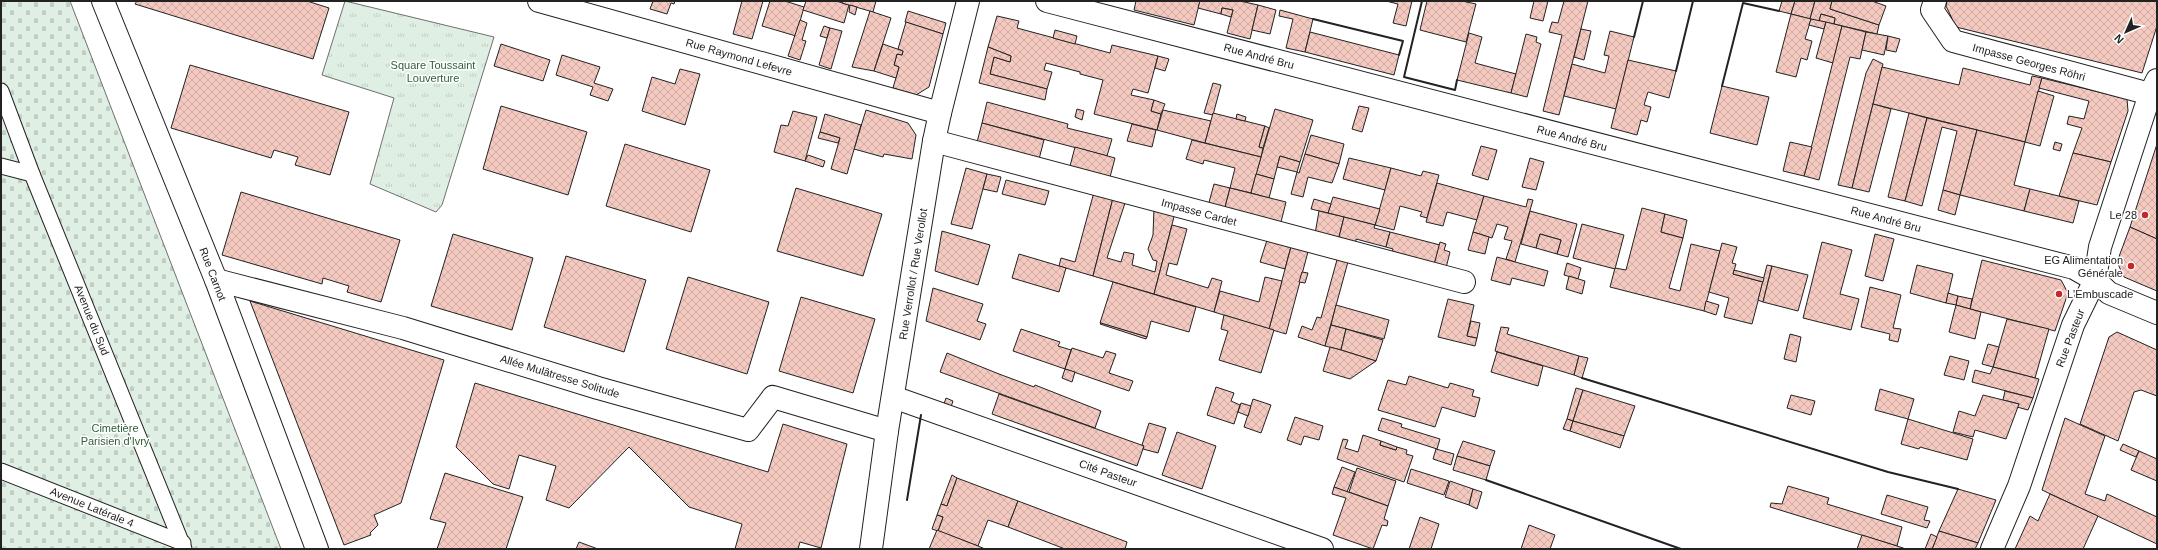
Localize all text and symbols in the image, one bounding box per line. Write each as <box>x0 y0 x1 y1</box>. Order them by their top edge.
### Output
north arrow <box>2106 12 2146 52</box>
text: N <box>2112 32 2126 46</box>
street label: Rue Raymond Lefevre <box>684 36 794 78</box>
street label: Rue André Bru <box>1223 41 1295 71</box>
street label: Impasse Georges Röhri <box>1971 41 2087 83</box>
park label: Square Toussaint Louverture <box>391 59 475 84</box>
street label: Rue André Bru <box>1536 123 1608 153</box>
street label: Impasse Cardet <box>1160 196 1238 228</box>
street label: Rue André Bru <box>1850 204 1922 234</box>
street label: Rue Verrollot / Rue Verollot <box>897 208 929 340</box>
place label: Le 28 <box>2109 209 2137 221</box>
marker: Le 28 <box>2140 210 2150 220</box>
street label: Rue Carnot <box>197 246 229 302</box>
place label: EG Alimentation Générale <box>2044 254 2123 279</box>
marker: EG Alimentation Générale <box>2126 261 2136 271</box>
street label: Avenue du Sud <box>72 283 112 357</box>
place label: L'Embuscade <box>2067 288 2133 300</box>
marker: L'Embuscade <box>2054 289 2064 299</box>
street label: Rue Pasteur <box>2053 307 2087 369</box>
street label: Allée Mulâtresse Solitude <box>499 352 621 400</box>
park label: Cimetière Parisien d'Ivry <box>81 422 150 447</box>
street label: Cité Pasteur <box>1078 457 1139 489</box>
street label: Avenue Latérale 4 <box>48 485 136 529</box>

